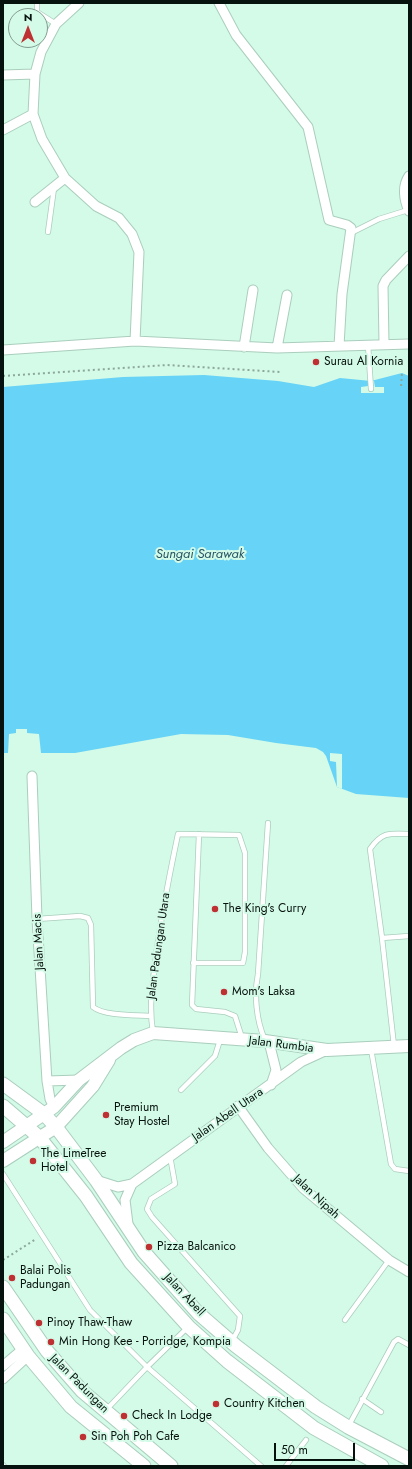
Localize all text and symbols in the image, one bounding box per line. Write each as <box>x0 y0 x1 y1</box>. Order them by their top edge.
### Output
north arrow <box>8 8 48 48</box>
text: N <box>24 9 32 25</box>
place label: Surau Al Kornia <box>324 355 403 369</box>
marker: Surau Al Kornia <box>311 357 321 367</box>
water label: Sungai Sarawak <box>156 547 244 563</box>
street label: Jalan Padungan Utara <box>144 892 174 1000</box>
place label: The King's Curry <box>223 902 306 916</box>
marker: The King's Curry <box>210 904 220 914</box>
street label: Jalan Macis <box>30 914 48 970</box>
place label: Mom's Laksa <box>232 985 295 999</box>
marker: Mom's Laksa <box>219 987 229 997</box>
street label: Jalan Rumbia <box>248 1034 314 1056</box>
street label: Jalan Abell Utara <box>190 1085 266 1145</box>
place label: Premium Stay Hostel <box>114 1101 170 1129</box>
marker: Premium Stay Hostel <box>101 1110 111 1120</box>
place label: The LimeTree Hotel <box>41 1147 106 1175</box>
marker: The LimeTree Hotel <box>28 1156 38 1166</box>
street label: Jalan Nipah <box>290 1172 342 1222</box>
place label: Pizza Balcanico <box>157 1240 236 1254</box>
marker: Pizza Balcanico <box>144 1242 154 1252</box>
place label: Balai Polis Padungan <box>20 1264 71 1292</box>
street label: Jalan Abell <box>160 1271 208 1319</box>
marker: Balai Polis Padungan <box>7 1273 17 1283</box>
place label: Pinoy Thaw-Thaw <box>47 1316 132 1330</box>
marker: Pinoy Thaw-Thaw <box>34 1318 44 1328</box>
place label: Min Hong Kee - Porridge, Kompia <box>59 1335 231 1349</box>
marker: Min Hong Kee - Porridge, Kompia <box>46 1337 56 1347</box>
street label: Jalan Padungan <box>47 1352 111 1416</box>
place label: Country Kitchen <box>224 1397 305 1411</box>
marker: Country Kitchen <box>211 1399 221 1409</box>
place label: Check In Lodge <box>132 1409 212 1423</box>
marker: Check In Lodge <box>119 1411 129 1421</box>
place label: Sin Poh Poh Cafe <box>91 1430 180 1444</box>
marker: Sin Poh Poh Cafe <box>78 1432 88 1442</box>
scale bar <box>276 1435 357 1461</box>
text: 50 m <box>281 1441 308 1459</box>

